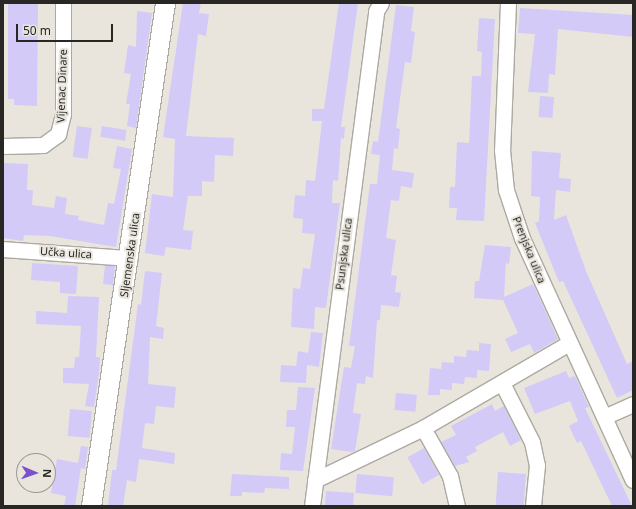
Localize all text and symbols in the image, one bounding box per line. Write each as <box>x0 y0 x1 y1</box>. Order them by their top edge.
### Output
scale bar <box>18 16 115 42</box>
text: 50 m <box>23 22 51 39</box>
street label: Vijenac Dinare <box>54 49 70 123</box>
street label: Sljemenska ulica <box>118 212 142 298</box>
street label: Prenjska ulica <box>510 215 548 285</box>
street label: Psunjska ulica <box>333 217 355 291</box>
street label: Učka ulica <box>40 245 92 261</box>
north arrow <box>16 453 56 493</box>
text: N <box>40 469 55 478</box>

